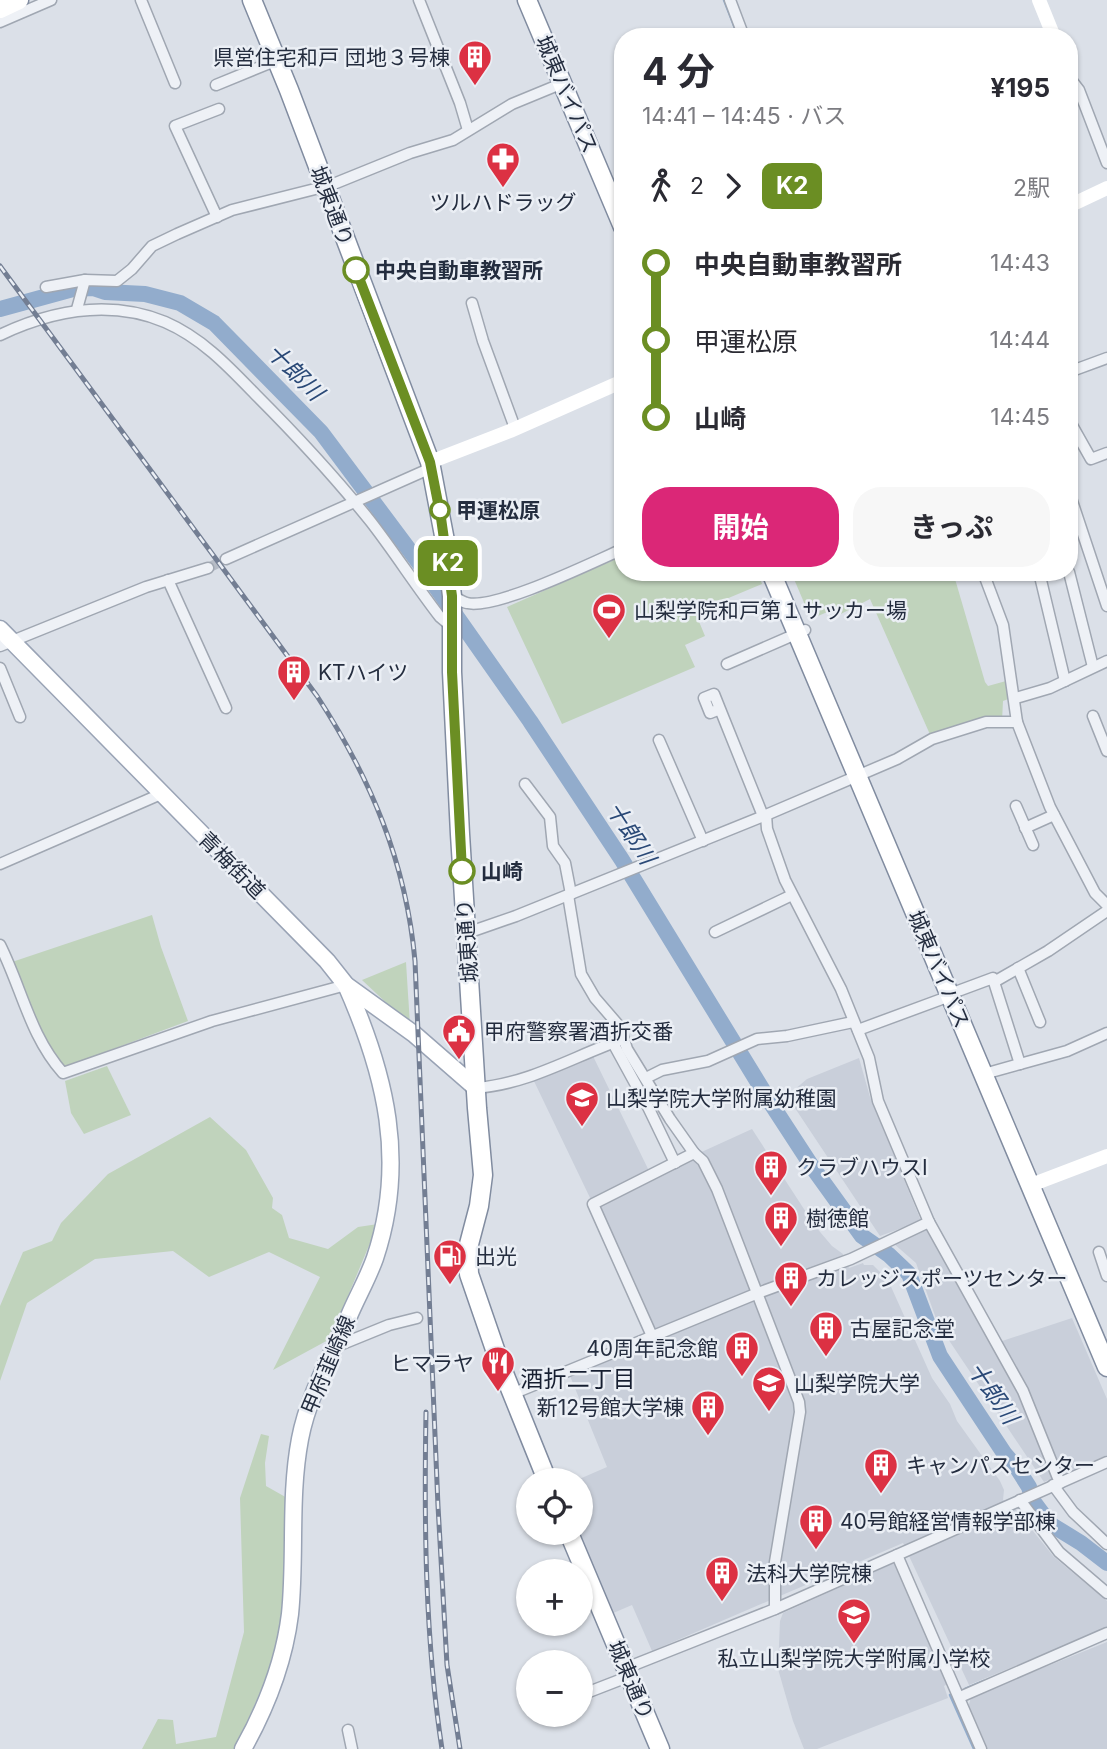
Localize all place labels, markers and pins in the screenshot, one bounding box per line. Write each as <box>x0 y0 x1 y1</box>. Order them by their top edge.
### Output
building icon: 県営住宅和戸 団地３号棟 <box>456 38 494 87</box>
place label: 県営住宅和戸 団地３号棟 <box>213 45 450 70</box>
pharmacy icon: ツルハドラッグ <box>484 140 522 189</box>
place label: ツルハドラッグ <box>430 190 577 215</box>
marker: 中央自動車教習所 <box>343 257 369 283</box>
place label: 中央自動車教習所 <box>375 258 543 283</box>
place label: 甲運松原 <box>456 498 540 523</box>
marker: 甲運松原 <box>430 500 450 520</box>
sports icon: 山梨学院和戸第１サッカー場 <box>590 591 628 640</box>
place label: 山梨学院和戸第１サッカー場 <box>634 598 907 623</box>
building icon: KTハイツ <box>275 653 313 702</box>
place label: KTハイツ <box>318 660 408 685</box>
marker: 山崎 <box>449 858 475 884</box>
place label: 山崎 <box>481 859 523 884</box>
public building icon: 甲府警察署酒折交番 <box>440 1012 478 1061</box>
place label: 甲府警察署酒折交番 <box>484 1019 673 1044</box>
school or university icon: 山梨学院大学附属幼稚園 <box>563 1079 601 1128</box>
place label: 山梨学院大学附属幼稚園 <box>606 1086 837 1111</box>
building icon: クラブハウスⅠ <box>752 1148 790 1197</box>
place label: クラブハウスⅠ <box>796 1155 928 1180</box>
building icon: 樹徳館 <box>762 1199 800 1248</box>
place label: 樹徳館 <box>806 1206 869 1231</box>
fuel station icon: 出光 <box>431 1237 469 1286</box>
place label: 出光 <box>475 1244 517 1269</box>
building icon: カレッジスポーツセンター <box>772 1259 810 1308</box>
place label: カレッジスポーツセンター <box>816 1266 1068 1291</box>
building icon: 古屋記念堂 <box>807 1309 845 1358</box>
place label: 古屋記念堂 <box>850 1316 955 1341</box>
building icon: 40周年記念館 <box>723 1329 761 1378</box>
place label: 40周年記念館 <box>586 1336 718 1361</box>
restaurant icon: ヒマラヤ <box>479 1344 517 1393</box>
place label: ヒマラヤ <box>390 1351 474 1376</box>
school or university icon: 山梨学院大学 <box>750 1364 788 1413</box>
place label: 山梨学院大学 <box>794 1371 920 1396</box>
building icon: 新12号館大学棟 <box>689 1388 727 1437</box>
place label: 新12号館大学棟 <box>537 1395 684 1420</box>
building icon: キャンパスセンター <box>862 1446 900 1495</box>
place label: キャンパスセンター <box>906 1453 1095 1478</box>
building icon: 40号館経営情報学部棟 <box>797 1502 835 1551</box>
place label: 40号館経営情報学部棟 <box>840 1509 1056 1534</box>
building icon: 法科大学院棟 <box>703 1554 741 1603</box>
place label: 法科大学院棟 <box>746 1561 872 1586</box>
school or university icon: 私立山梨学院大学附属小学校 <box>835 1596 873 1645</box>
place label: 私立山梨学院大学附属小学校 <box>718 1646 991 1671</box>

